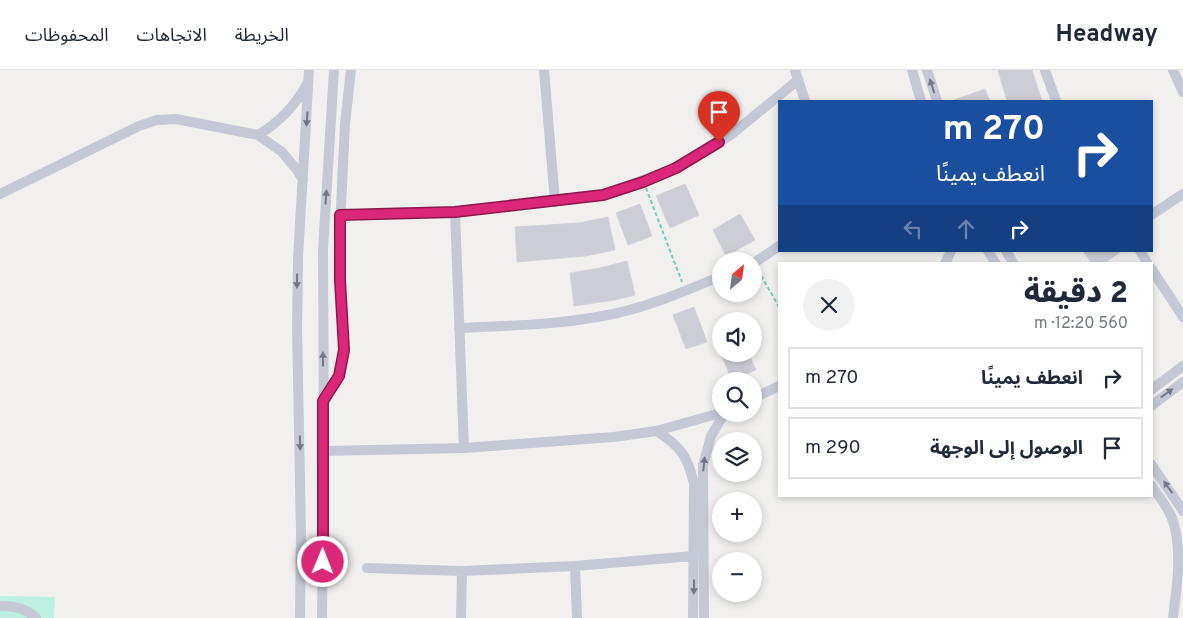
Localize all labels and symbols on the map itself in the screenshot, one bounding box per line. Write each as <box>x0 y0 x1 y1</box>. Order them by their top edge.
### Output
one-way arrow <box>928 78 935 93</box>
pin <box>698 91 740 142</box>
one-way arrow <box>302 111 310 127</box>
one-way arrow <box>322 189 330 205</box>
north arrow <box>712 252 762 302</box>
one-way arrow <box>293 273 301 289</box>
one-way arrow <box>319 351 327 367</box>
one-way arrow <box>1160 388 1173 399</box>
one-way arrow <box>296 436 304 452</box>
one-way arrow <box>700 456 708 472</box>
one-way arrow <box>1163 480 1173 494</box>
position arrow <box>296 535 348 587</box>
one-way arrow <box>690 579 698 595</box>

